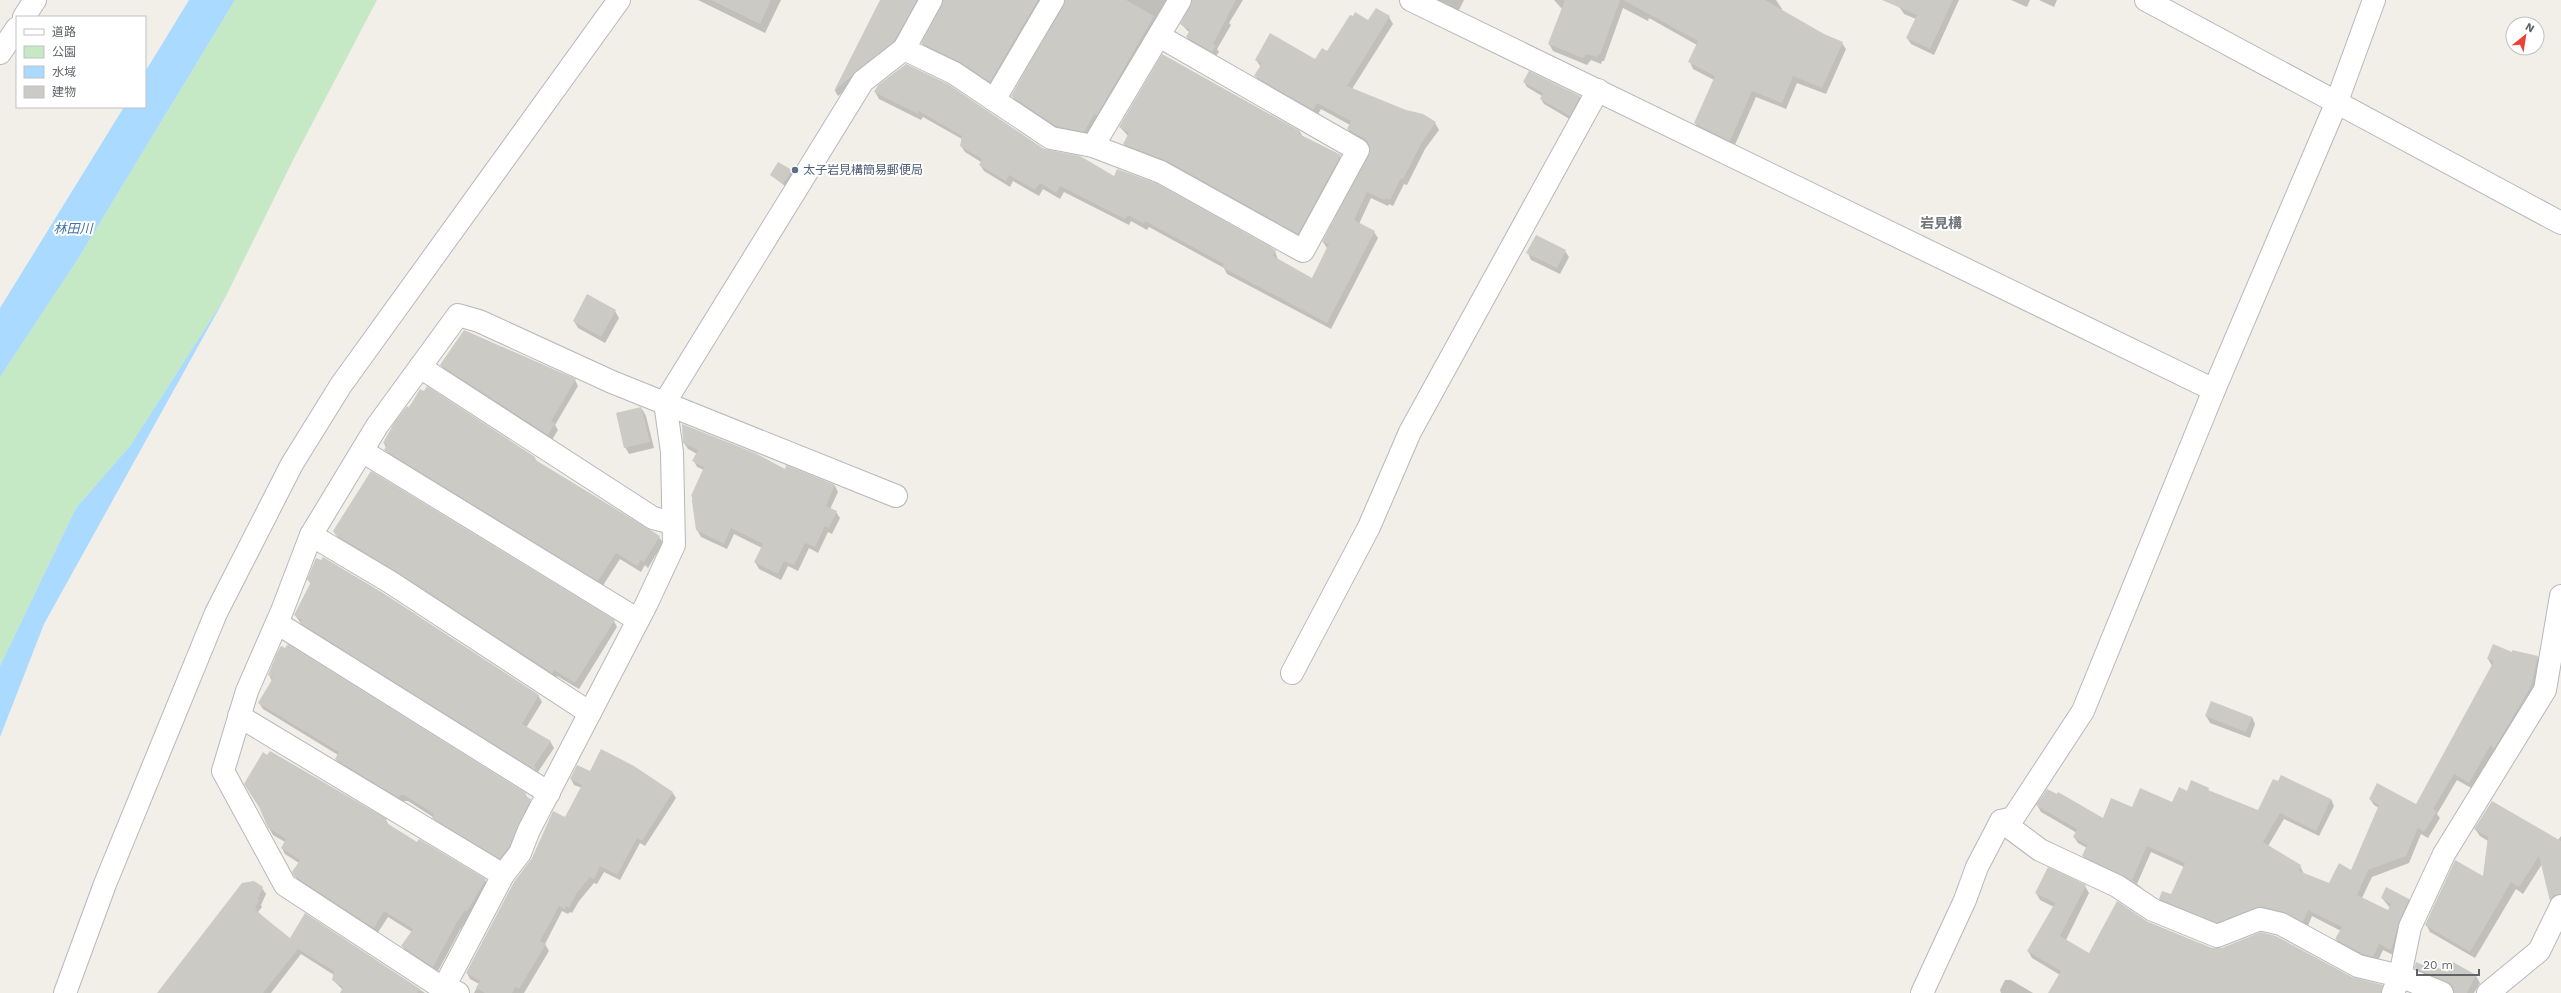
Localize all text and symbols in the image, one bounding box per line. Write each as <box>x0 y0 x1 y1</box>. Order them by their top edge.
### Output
legend <box>16 16 146 108</box>
north arrow <box>2505 16 2545 56</box>
text: N <box>2523 20 2537 35</box>
text: 道路 <box>52 25 76 39</box>
text: 公園 <box>52 45 76 59</box>
text: 水域 <box>52 65 76 79</box>
text: 建物 <box>52 85 76 99</box>
place label: 太子岩見構簡易郵便局 <box>803 163 923 177</box>
marker: 太子岩見構簡易郵便局 <box>790 165 800 175</box>
district label: 岩見構 <box>1920 215 1962 231</box>
water label: 林田川 <box>53 221 94 236</box>
scale bar <box>2417 951 2479 977</box>
text: 20 m <box>2423 958 2453 972</box>

